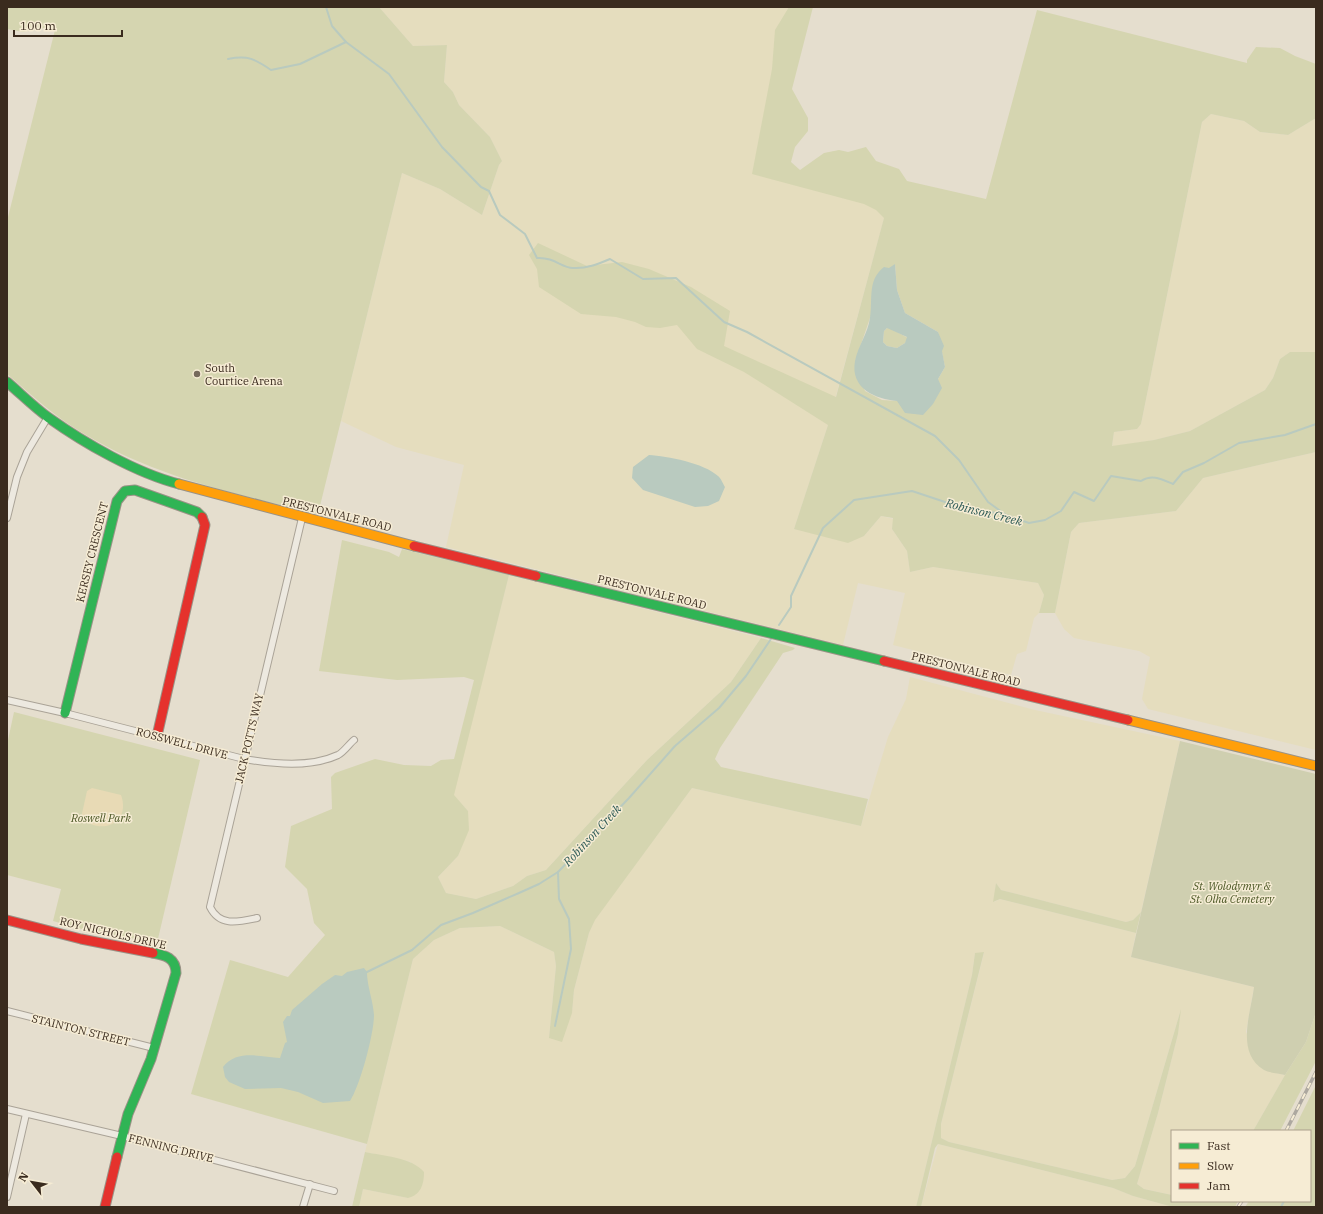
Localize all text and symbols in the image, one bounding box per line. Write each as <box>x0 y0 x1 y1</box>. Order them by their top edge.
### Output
scale bar <box>14 12 122 38</box>
text: 100 m <box>20 18 56 33</box>
place label: South Courtice Arena <box>205 361 283 388</box>
marker: South Courtice Arena <box>192 369 202 379</box>
street label: PRESTONVALE ROAD <box>281 494 393 534</box>
water label: Robinson Creek <box>943 495 1025 529</box>
street label: KERSEY CRESCENT <box>73 500 111 604</box>
street label: PRESTONVALE ROAD <box>596 572 708 612</box>
street label: PRESTONVALE ROAD <box>910 649 1022 689</box>
street label: JACK POTTS WAY <box>232 692 266 784</box>
street label: ROSSWELL DRIVE <box>135 724 229 762</box>
water label: Robinson Creek <box>559 801 625 870</box>
park label: Roswell Park <box>70 811 131 825</box>
park label: St. Wolodymyr & St. Olha Cemetery <box>1189 879 1275 906</box>
street label: ROY NICHOLS DRIVE <box>58 914 168 952</box>
street label: STAINTON STREET <box>30 1011 132 1049</box>
legend <box>1171 1130 1311 1202</box>
street label: FENNING DRIVE <box>127 1131 215 1165</box>
text: Fast <box>1207 1138 1231 1153</box>
text: Slow <box>1207 1158 1234 1173</box>
north arrow <box>12 1162 52 1202</box>
text: N <box>15 1169 32 1184</box>
text: Jam <box>1207 1178 1231 1193</box>

